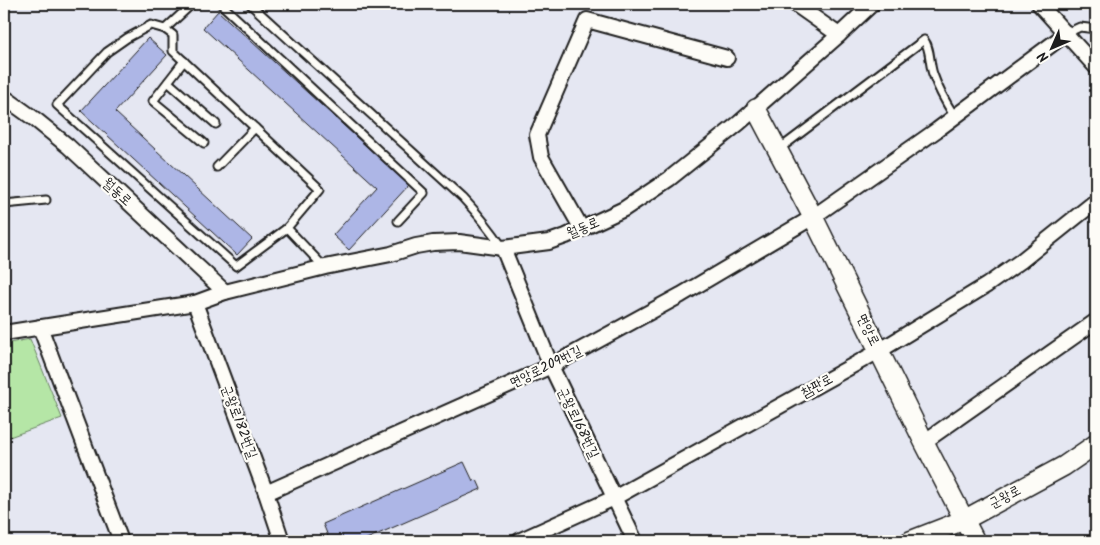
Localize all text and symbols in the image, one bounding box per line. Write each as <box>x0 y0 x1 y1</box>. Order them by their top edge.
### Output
north arrow <box>1028 22 1078 72</box>
text: N <box>1032 45 1054 67</box>
street label: 월동로 <box>97 173 137 211</box>
street label: 월동로 <box>563 211 603 245</box>
street label: 면앙로 <box>851 310 885 350</box>
street label: 면앙로209번길 <box>506 340 587 394</box>
street label: 참판로 <box>797 368 837 404</box>
street label: 군왕로182번길 <box>215 382 263 463</box>
street label: 군왕로168번길 <box>551 384 605 463</box>
street label: 군왕로 <box>985 479 1025 515</box>

